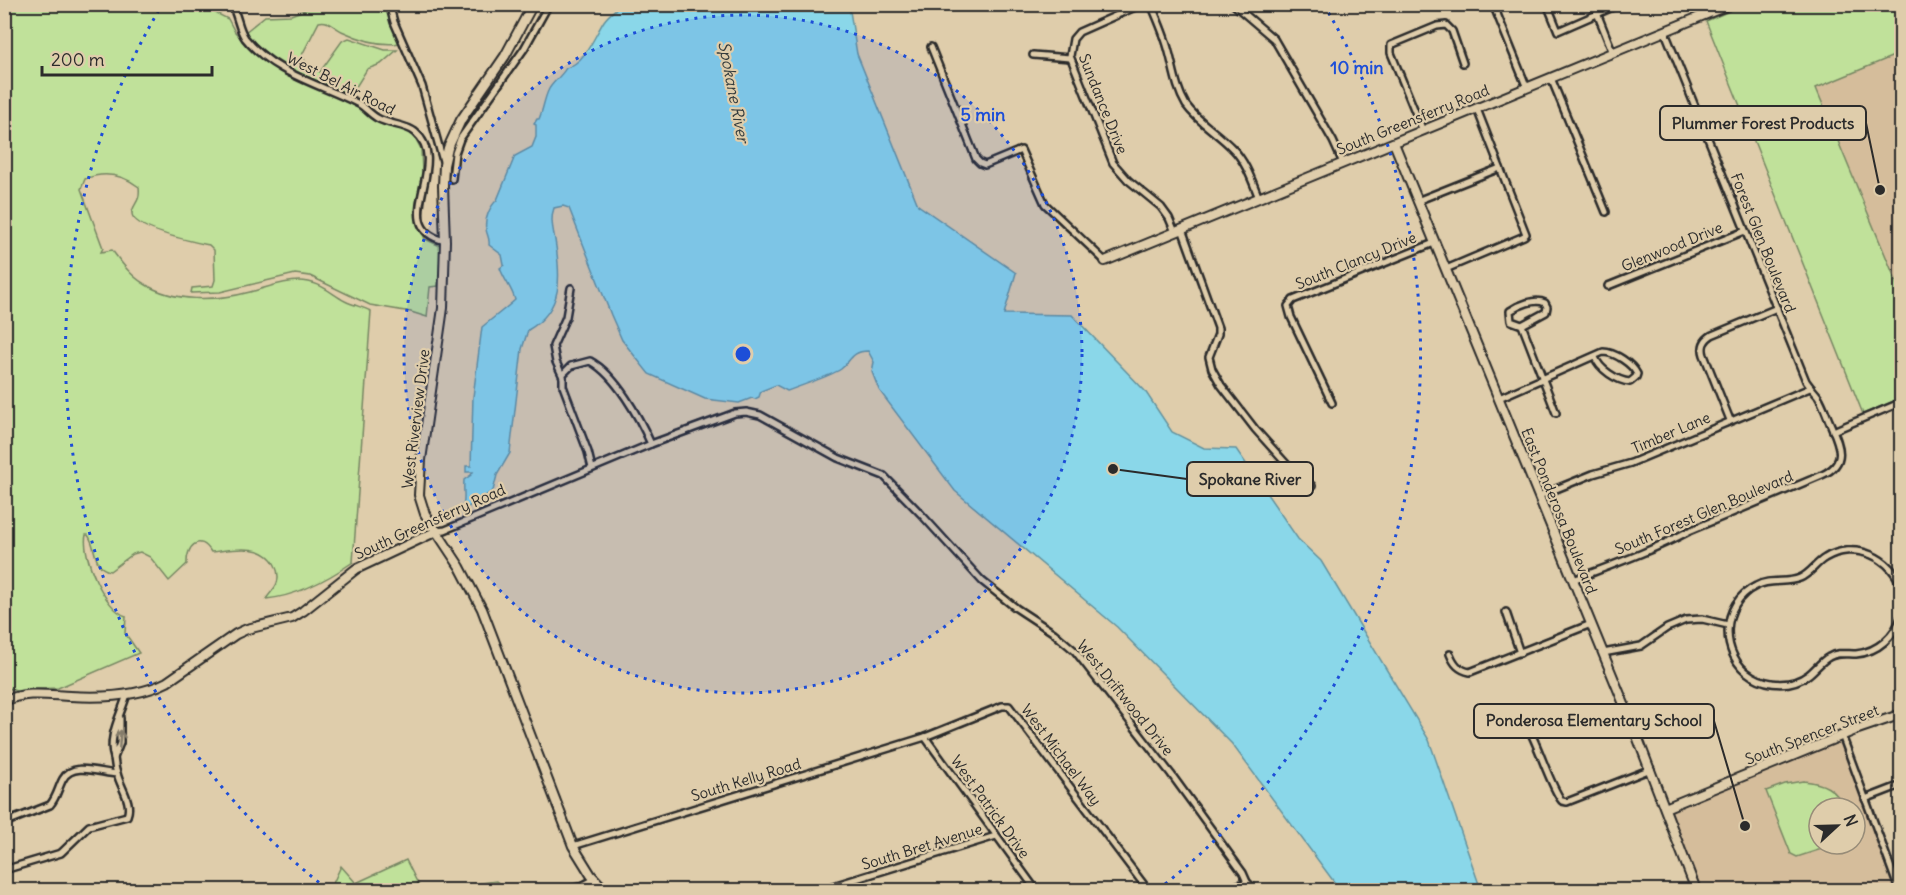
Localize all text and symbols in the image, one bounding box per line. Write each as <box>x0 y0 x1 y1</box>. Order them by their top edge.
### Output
scale bar <box>42 39 212 77</box>
water label: Spokane River <box>714 40 754 147</box>
text: 200 m <box>51 48 105 71</box>
street label: West Bel Air Road <box>284 48 399 119</box>
street label: Sundance Drive <box>1075 51 1132 157</box>
text: 10 min <box>1330 56 1384 79</box>
street label: South Greensferry Road <box>1334 80 1492 159</box>
text: 5 min <box>961 103 1006 126</box>
callout: Plummer Forest Products <box>1660 106 1866 140</box>
text: Plummer Forest Products <box>1672 113 1854 133</box>
street label: Forest Glen Boulevard <box>1727 170 1800 316</box>
street label: Glenwood Drive <box>1618 218 1725 275</box>
street label: South Clancy Drive <box>1293 228 1419 293</box>
centre of rings <box>733 344 753 364</box>
street label: West Riverview Drive <box>398 348 433 490</box>
street label: Timber Lane <box>1629 407 1713 458</box>
street label: East Ponderosa Boulevard <box>1517 425 1602 597</box>
callout: Spokane River <box>1187 462 1313 496</box>
street label: South Forest Glen Boulevard <box>1612 466 1796 559</box>
text: Spokane River <box>1199 469 1302 490</box>
street label: South Greensferry Road <box>351 480 508 563</box>
street label: West Driftwood Drive <box>1073 636 1178 759</box>
street label: West Michael Way <box>1017 700 1106 809</box>
street label: South Spencer Street <box>1742 700 1881 769</box>
callout: Ponderosa Elementary School <box>1474 704 1714 738</box>
text: Ponderosa Elementary School <box>1486 710 1702 731</box>
one-way arrow <box>115 729 126 749</box>
street label: West Patrick Drive <box>947 751 1034 862</box>
street label: South Kelly Road <box>689 754 803 805</box>
north arrow <box>1807 796 1867 856</box>
text: N <box>1840 812 1862 829</box>
street label: South Bret Avenue <box>859 819 985 874</box>

